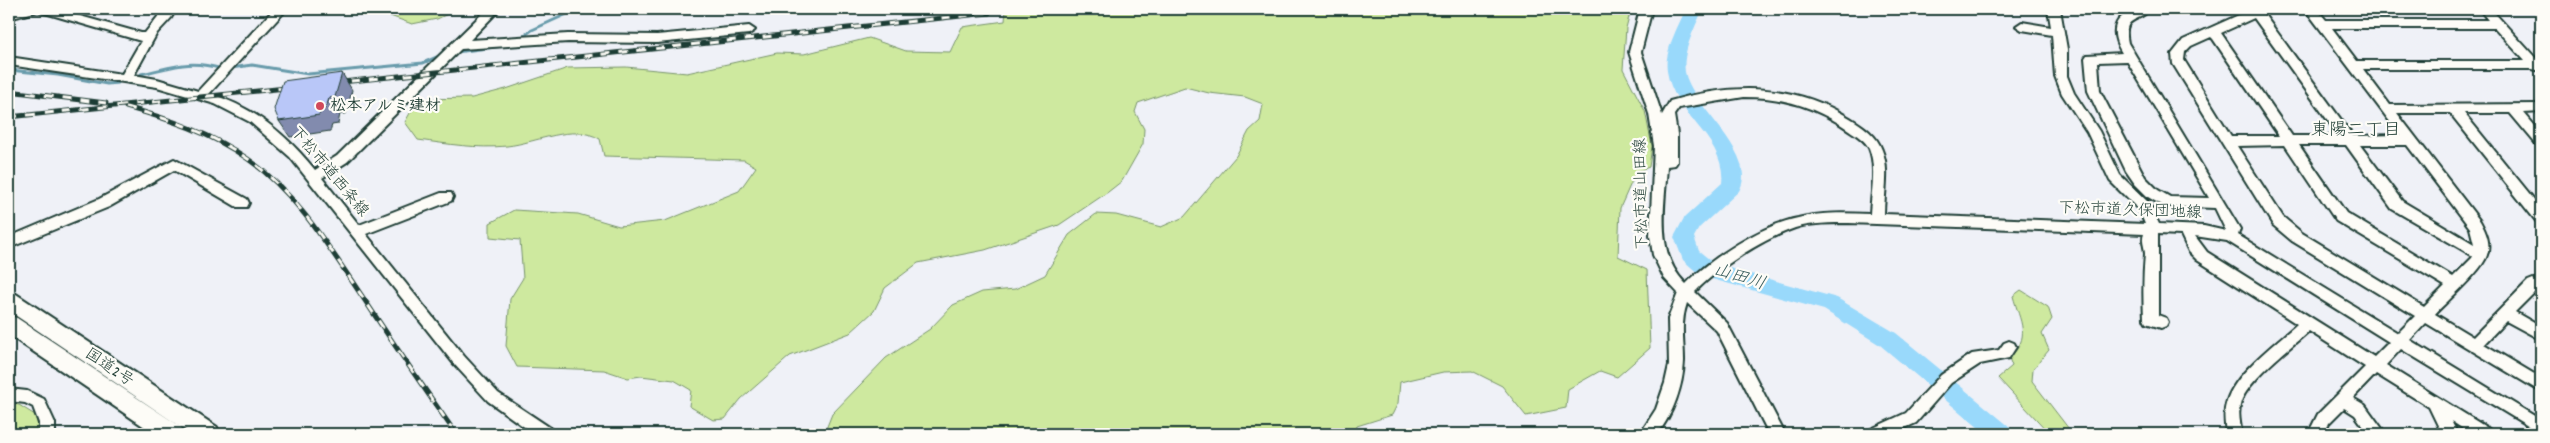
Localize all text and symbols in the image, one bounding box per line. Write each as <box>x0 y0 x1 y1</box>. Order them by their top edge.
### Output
place label: 松本アルミ建材 <box>330 95 441 118</box>
marker: 松本アルミ建材 <box>314 100 326 112</box>
district label: 東陽二丁目 <box>2311 119 2401 144</box>
street label: 下松市道西条線 <box>284 122 374 222</box>
street label: 下松市道山田線 <box>1630 138 1654 250</box>
street label: 下松市道久保団地線 <box>2058 197 2202 225</box>
water label: 山田川 <box>1710 258 1768 298</box>
street label: 国道2号 <box>80 343 138 393</box>

